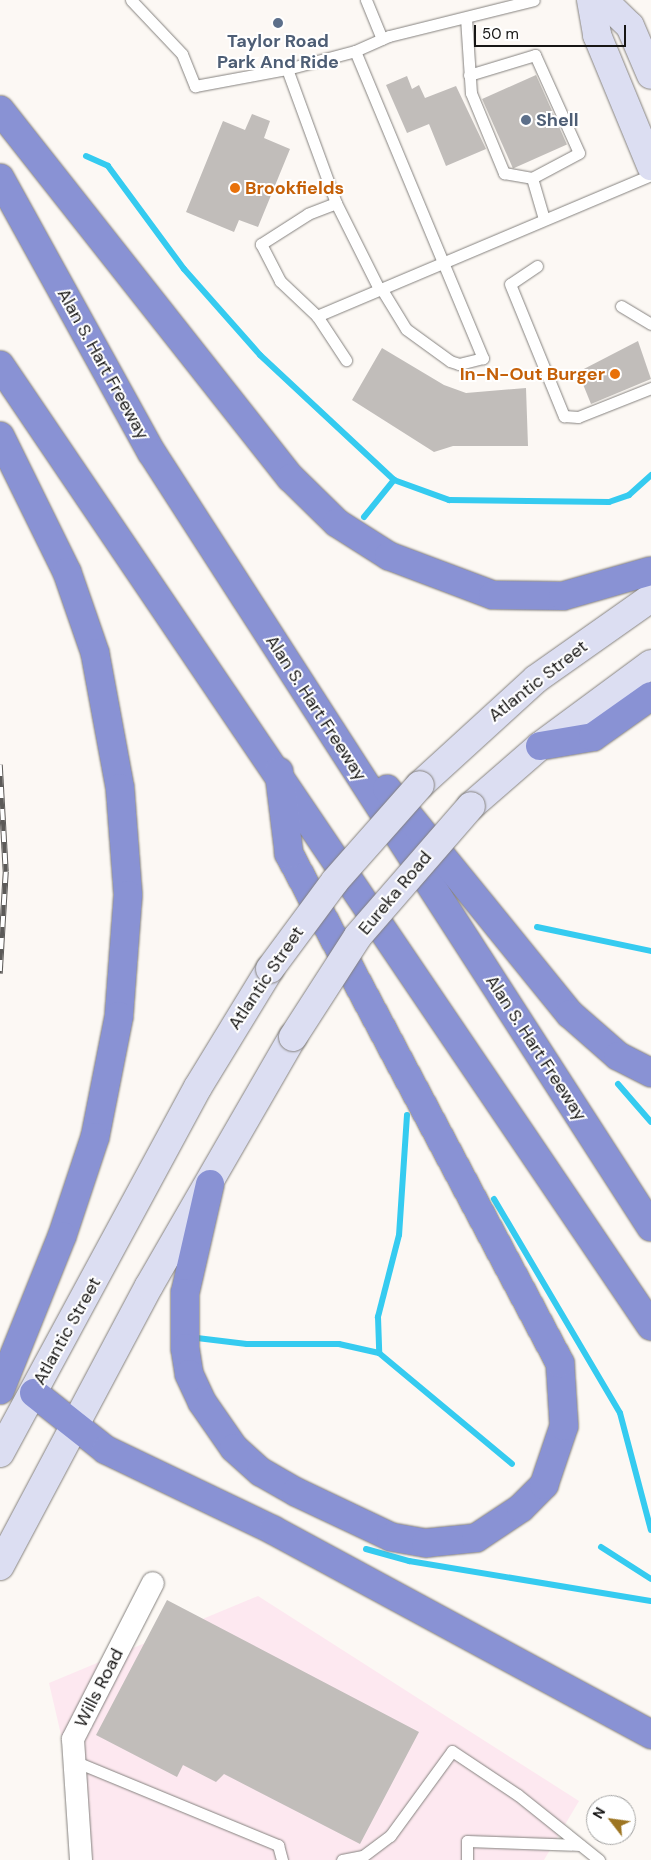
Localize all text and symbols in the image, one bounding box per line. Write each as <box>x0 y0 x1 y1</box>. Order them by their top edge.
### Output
scale bar <box>476 15 628 47</box>
marker: Taylor Road Park And Ride <box>272 17 284 29</box>
text: 50 m <box>482 24 519 44</box>
place label: Taylor Road Park And Ride <box>217 31 339 74</box>
place label: Shell <box>536 109 578 131</box>
marker: Shell <box>520 114 532 126</box>
place label: Brookfields <box>245 177 344 199</box>
marker: Brookfields <box>229 182 241 194</box>
street label: Alan S. Hart Freeway <box>53 285 153 443</box>
place label: In-N-Out Burger <box>460 363 605 385</box>
marker: In-N-Out Burger <box>609 368 621 380</box>
street label: Alan S. Hart Freeway <box>261 631 371 785</box>
street label: Atlantic Street <box>484 636 592 726</box>
street label: Eureka Road <box>354 847 436 939</box>
street label: Atlantic Street <box>224 922 308 1034</box>
street label: Alan S. Hart Freeway <box>481 971 591 1125</box>
street label: Atlantic Street <box>28 1273 106 1389</box>
street label: Wills Road <box>70 1645 128 1731</box>
north arrow <box>586 1795 636 1845</box>
text: N <box>589 1804 609 1822</box>

